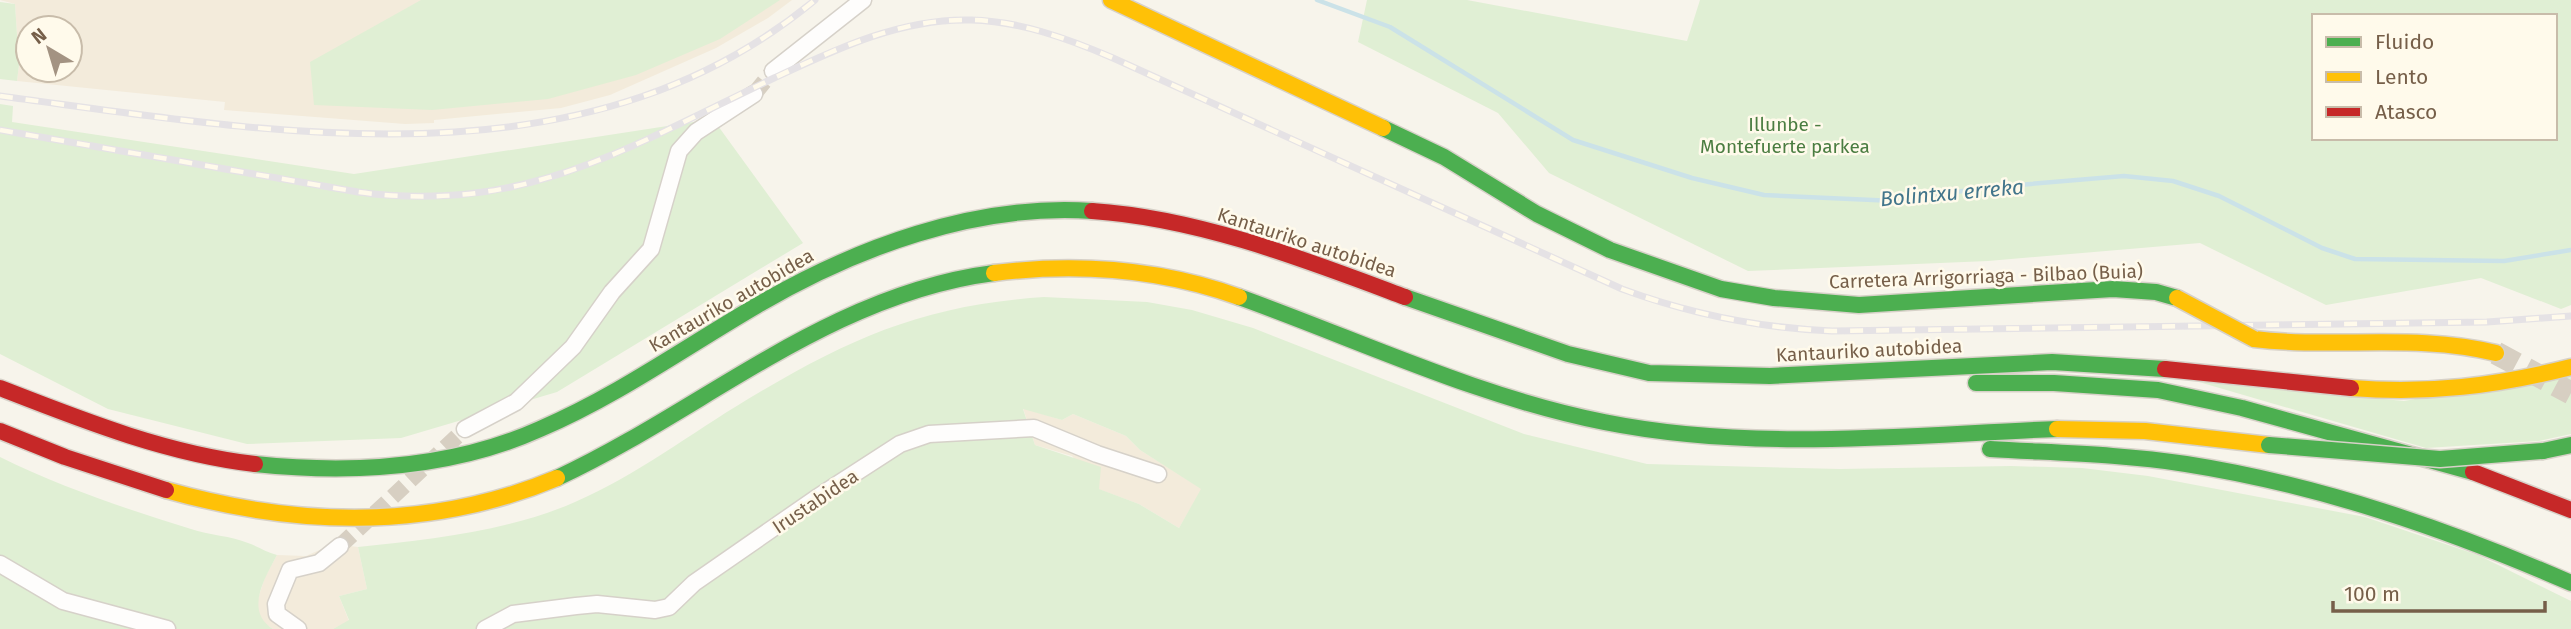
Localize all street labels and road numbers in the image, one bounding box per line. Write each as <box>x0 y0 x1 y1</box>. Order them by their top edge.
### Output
street label: Kantauriko autobidea <box>1215 203 1399 282</box>
street label: Kantauriko autobidea <box>645 244 818 357</box>
street label: Carretera Arrigorriaga - Bilbao (Buia) <box>1829 260 2143 293</box>
street label: Kantauriko autobidea <box>1775 334 1963 367</box>
street label: Irustabidea <box>768 464 863 538</box>

